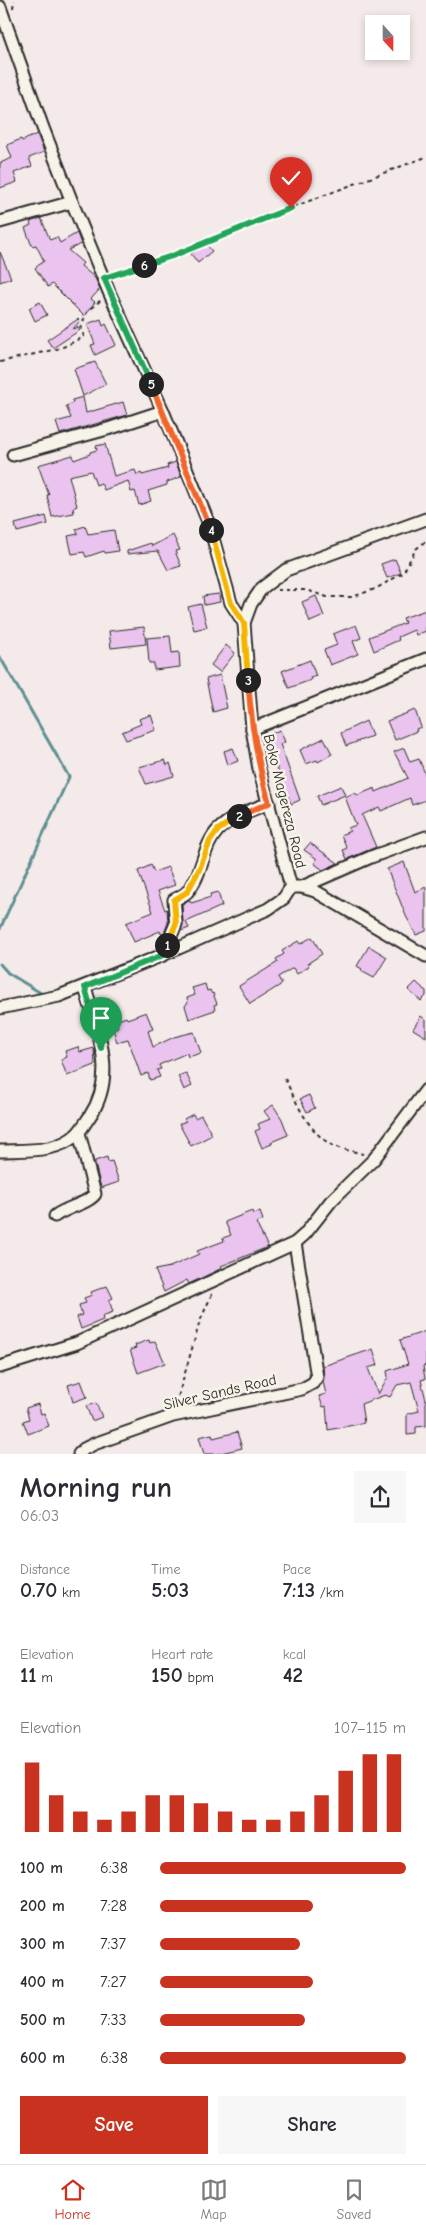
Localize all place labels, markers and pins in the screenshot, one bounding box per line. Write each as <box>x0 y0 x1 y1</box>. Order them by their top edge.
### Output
pin <box>270 157 312 208</box>
pin: 6 <box>132 252 156 278</box>
pin: 5 <box>138 372 164 396</box>
pin: 4 <box>198 518 224 542</box>
pin: 3 <box>236 668 260 692</box>
pin: 2 <box>226 804 252 828</box>
pin: 1 <box>154 932 180 958</box>
pin <box>80 997 122 1048</box>

